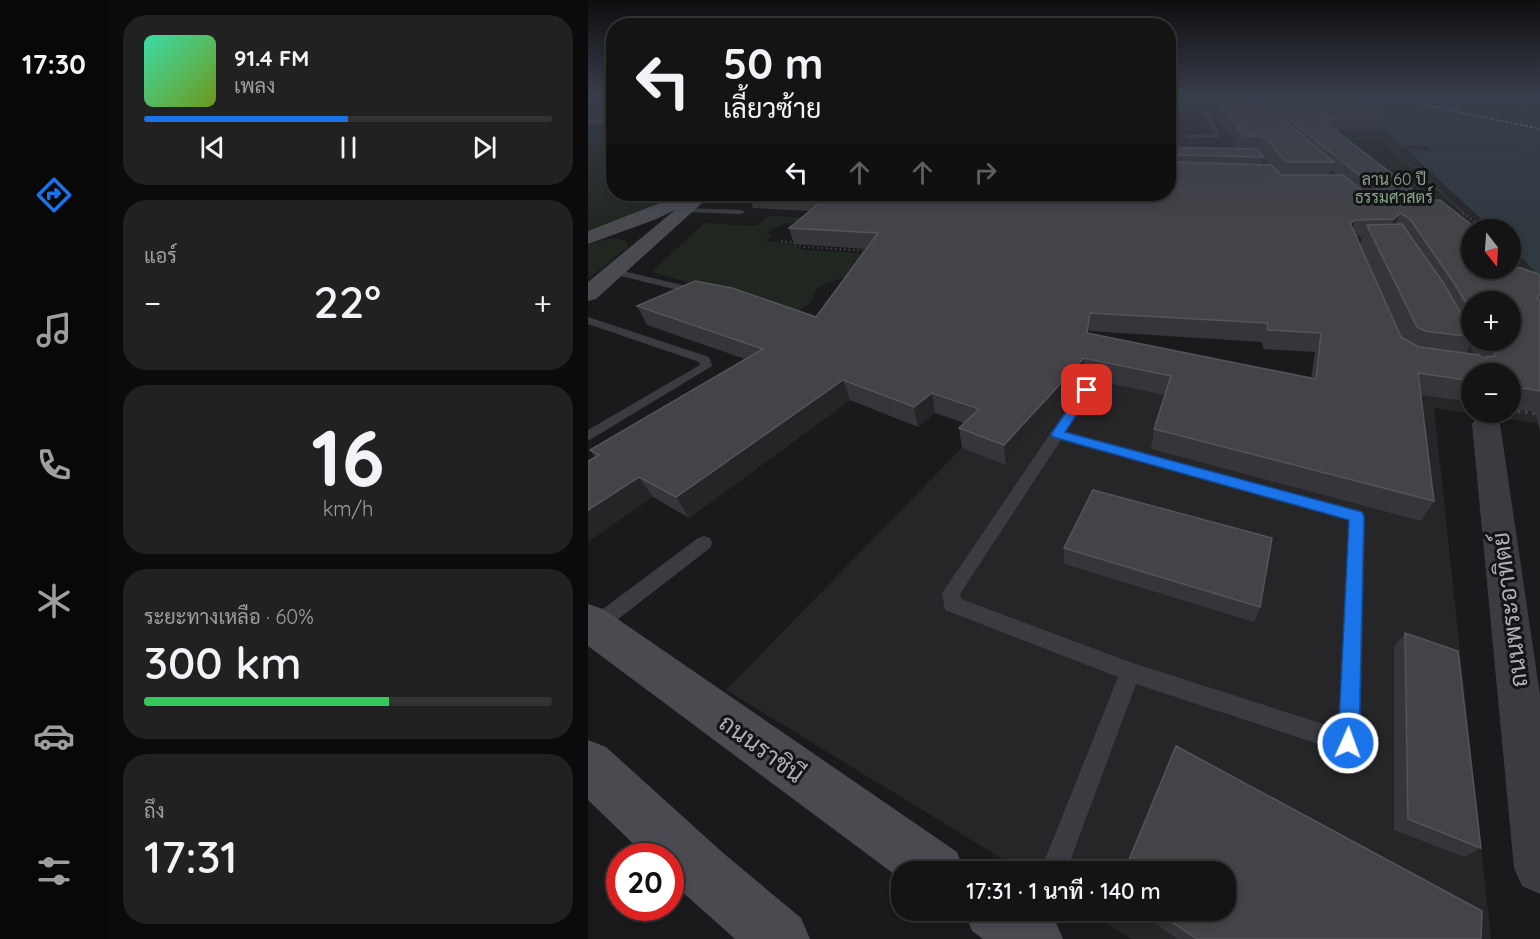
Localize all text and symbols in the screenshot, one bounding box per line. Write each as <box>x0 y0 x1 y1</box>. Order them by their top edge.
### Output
text: 50 m <box>723 37 823 90</box>
icon: left <box>624 42 702 120</box>
text: 91.4 FM <box>234 44 309 72</box>
text: 17:30 <box>22 47 86 81</box>
text: เพลง <box>234 73 275 98</box>
text: เลี้ยวซ้าย <box>723 91 821 125</box>
icon: previous <box>196 131 229 164</box>
icon: pause <box>332 131 365 164</box>
icon: next <box>468 131 501 164</box>
icon: left <box>780 156 813 189</box>
icon: ahead <box>843 156 876 189</box>
icon: ahead <box>906 156 939 189</box>
icon: right <box>969 156 1002 189</box>
park label: ลาน 60 ปี ธรรมศาสตร์ <box>1355 169 1433 207</box>
icon: directions <box>33 174 75 216</box>
north arrow <box>1461 219 1521 279</box>
map controls <box>1461 219 1521 423</box>
text: แอร์ <box>144 243 177 268</box>
text: 22° <box>314 273 381 329</box>
text: − <box>144 282 161 323</box>
text: + <box>533 282 552 323</box>
button: + <box>1461 291 1521 351</box>
icon: music <box>33 309 75 351</box>
button: − <box>1461 363 1521 423</box>
pin <box>1061 364 1112 415</box>
icon: arrive <box>1070 373 1103 406</box>
text: 16 <box>311 408 385 506</box>
icon: phone <box>33 444 75 486</box>
text: km/h <box>323 496 373 521</box>
street label: ถนนพระอาทิตย์ <box>1485 531 1533 689</box>
icon: climate <box>33 580 75 622</box>
text: ระยะทางเหลือ · 60% <box>144 604 314 629</box>
text: 300 km <box>144 634 302 690</box>
street label: ถนนราชินี <box>714 707 810 789</box>
position arrow <box>1316 711 1380 775</box>
icon: car <box>33 715 75 757</box>
text: ถึง <box>144 798 165 823</box>
text: 17:31 <box>144 828 238 884</box>
speed limit sign: 20 <box>606 843 684 921</box>
icon: filters <box>33 850 75 892</box>
text: 17:31 · 1 นาที · 140 m <box>966 877 1161 905</box>

